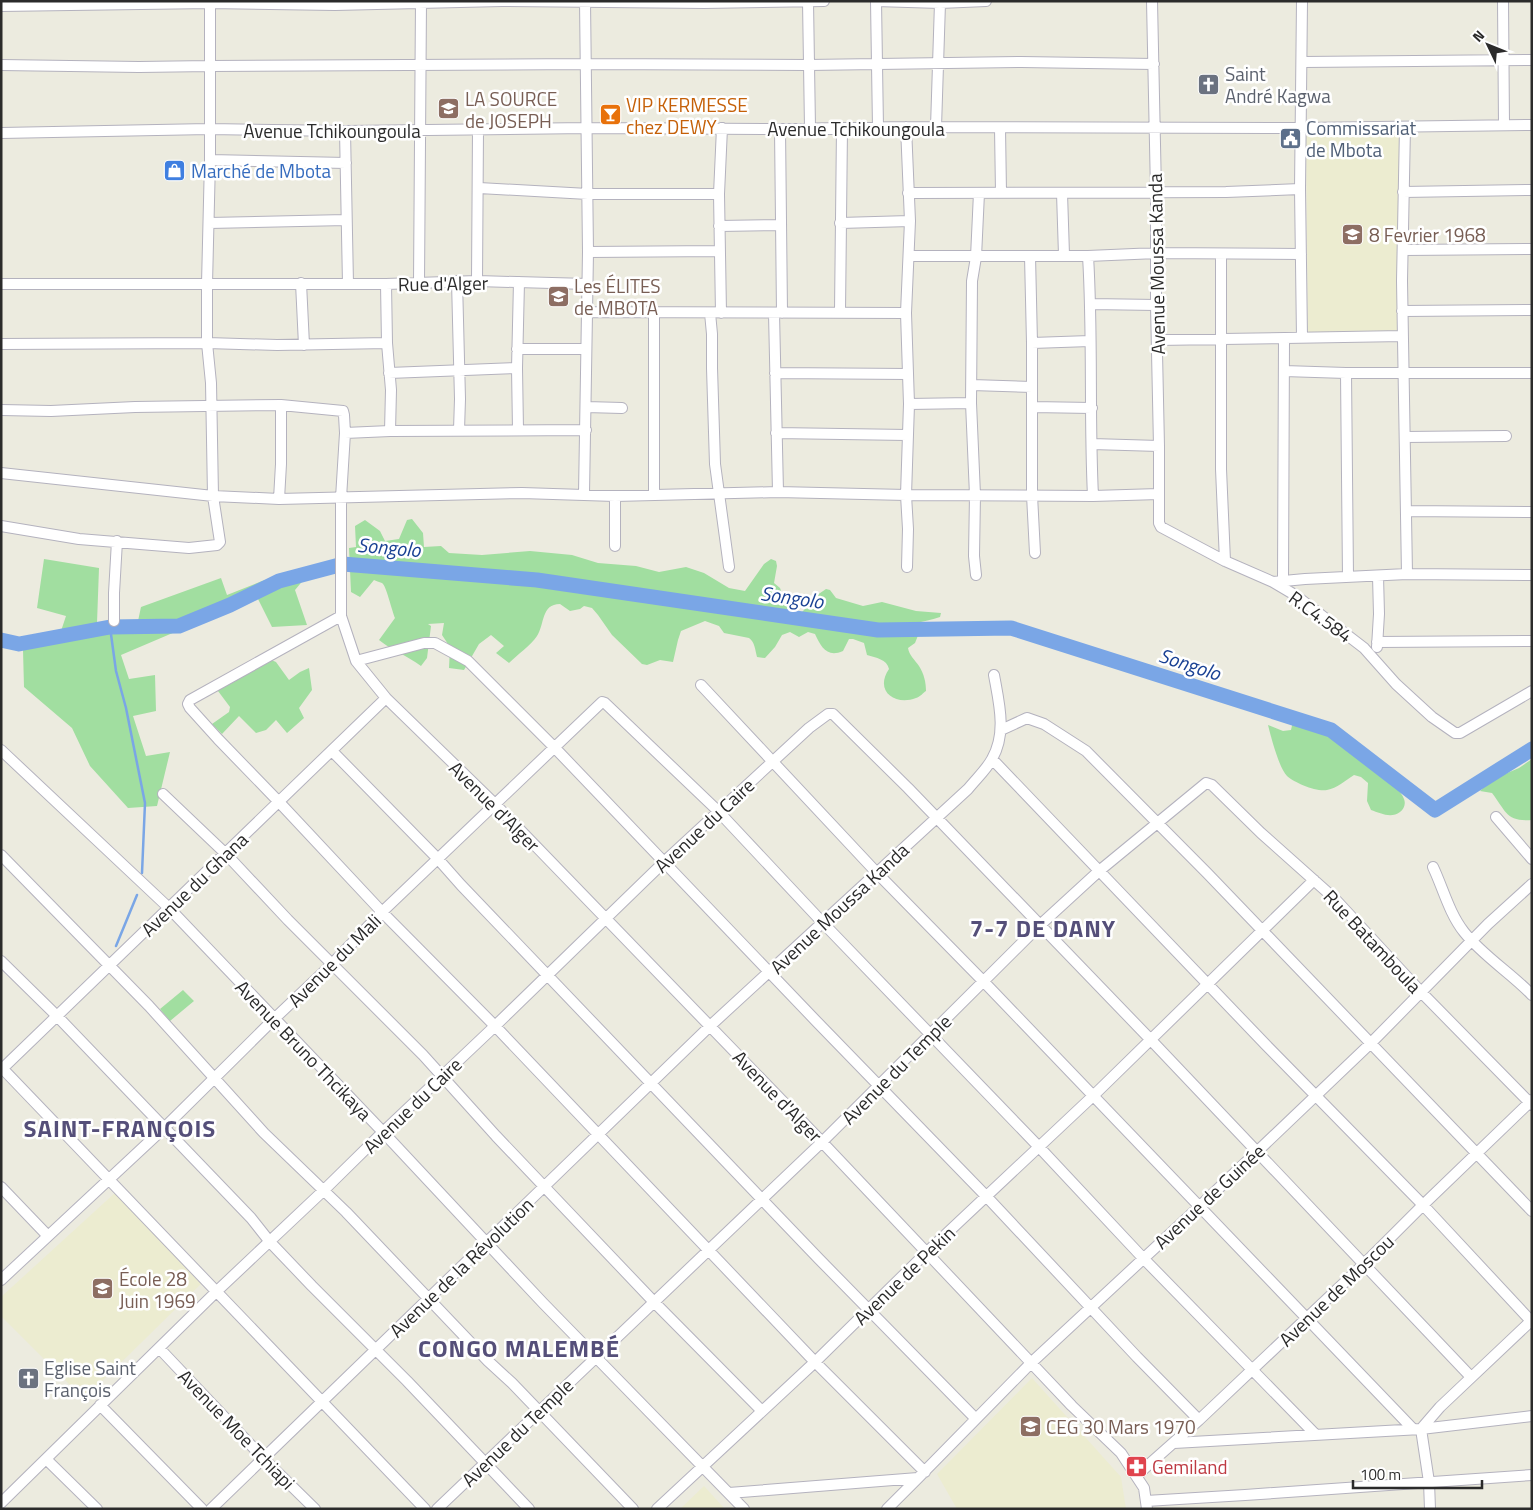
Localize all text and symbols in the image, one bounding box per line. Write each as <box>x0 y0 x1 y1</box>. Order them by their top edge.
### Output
north arrow <box>1463 20 1513 70</box>
text: N <box>1467 25 1489 47</box>
place label: Saint André Kagwa <box>1225 59 1331 110</box>
church icon: Saint André Kagwa <box>1197 72 1221 96</box>
place label: LA SOURCE de JOSEPH <box>465 84 557 135</box>
place label: VIP KERMESSE chez DEWY <box>626 90 748 141</box>
school or university icon: LA SOURCE de JOSEPH <box>437 97 461 121</box>
bar icon: VIP KERMESSE chez DEWY <box>598 103 622 127</box>
place label: Commissariat de Mbota <box>1306 113 1417 164</box>
street label: Avenue Tchikoungoula <box>767 114 945 143</box>
street label: Avenue Tchikoungoula <box>243 116 421 145</box>
public building icon: Commissariat de Mbota <box>1278 126 1302 150</box>
place label: Marché de Mbota <box>191 156 332 185</box>
shop icon: Marché de Mbota <box>163 158 187 182</box>
street label: Avenue Moussa Kanda <box>1140 173 1172 355</box>
place label: 8 Fevrier 1968 <box>1369 220 1486 249</box>
school or university icon: 8 Fevrier 1968 <box>1341 222 1365 246</box>
street label: Rue d'Alger <box>398 268 489 298</box>
place label: Les ÉLITES de MBOTA <box>574 271 661 322</box>
school or university icon: Les ÉLITES de MBOTA <box>546 284 570 308</box>
water label: Songolo <box>356 529 423 565</box>
water label: Songolo <box>759 577 827 617</box>
street label: R.C4.584 <box>1283 583 1359 649</box>
water label: Songolo <box>1155 639 1226 689</box>
street label: Avenue d'Alger <box>443 754 547 858</box>
street label: Avenue du Caire <box>647 771 761 879</box>
street label: Avenue du Ghana <box>134 825 254 943</box>
street label: Avenue Moussa Kanda <box>763 835 915 980</box>
street label: Rue Batamboula <box>1317 883 1429 1000</box>
street label: Avenue du Mali <box>281 907 387 1013</box>
district label: 7-7 DE DANY <box>970 910 1116 946</box>
street label: Avenue Bruno Thcikaya <box>229 973 379 1127</box>
street label: Avenue du Temple <box>834 1007 958 1131</box>
street label: Avenue d'Alger <box>726 1043 830 1149</box>
street label: Avenue du Caire <box>356 1050 468 1160</box>
district label: SAINT-FRANÇOIS <box>24 1110 216 1146</box>
street label: Avenue de Guinée <box>1147 1137 1271 1255</box>
street label: Avenue de la Révolution <box>382 1190 540 1344</box>
street label: Avenue de Pekin <box>847 1219 961 1331</box>
street label: Avenue de Moscou <box>1272 1227 1400 1353</box>
place label: École 28 Juin 1969 <box>119 1264 196 1315</box>
school or university icon: École 28 Juin 1969 <box>91 1277 115 1301</box>
district label: CONGO MALEMBÉ <box>418 1330 620 1366</box>
place label: Eglise Saint François <box>44 1353 136 1404</box>
street label: Avenue Moe Tchiapi <box>172 1362 302 1496</box>
church icon: Eglise Saint François <box>16 1366 40 1390</box>
street label: Avenue du Temple <box>455 1371 579 1493</box>
place label: CEG 30 Mars 1970 <box>1046 1412 1196 1441</box>
school or university icon: CEG 30 Mars 1970 <box>1018 1414 1042 1438</box>
place label: Gemiland <box>1152 1452 1228 1481</box>
pharmacy icon: Gemiland <box>1124 1454 1148 1478</box>
scale bar <box>1353 1458 1482 1490</box>
text: 100 m <box>1360 1463 1401 1486</box>

